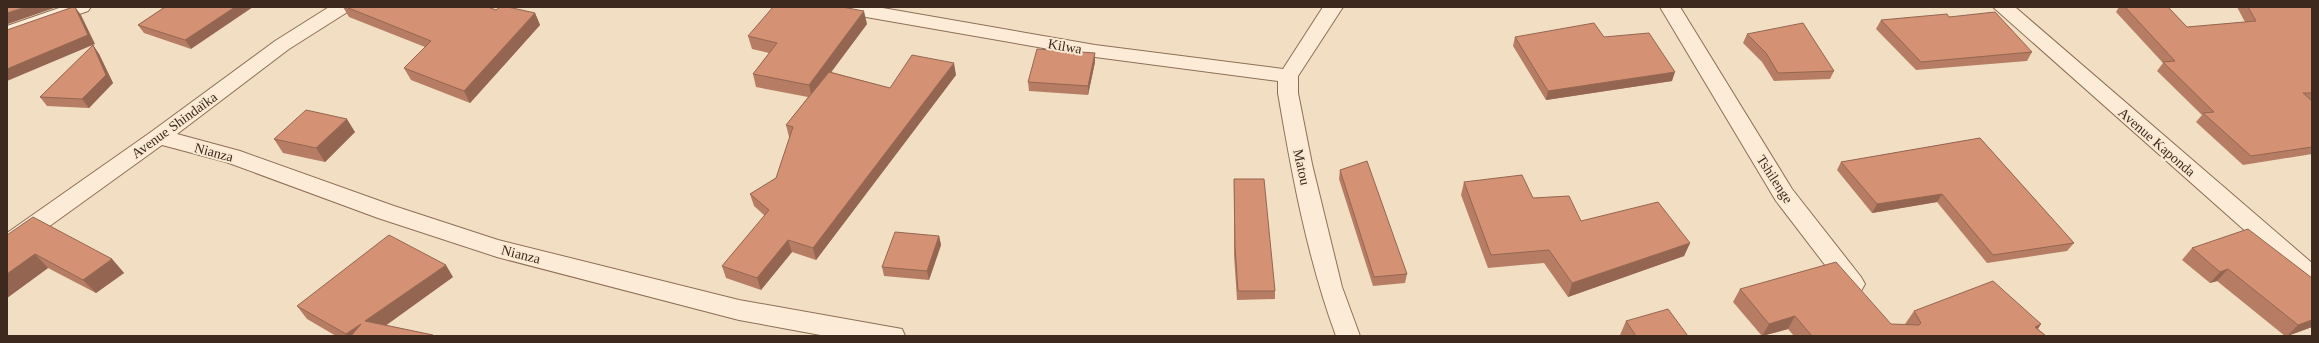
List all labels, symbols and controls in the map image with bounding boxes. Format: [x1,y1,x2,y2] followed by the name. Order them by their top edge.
[1047,36,1084,57] street label: Kilwa
[129,89,221,161] street label: Avenue Shindaïka
[2115,105,2199,180] street label: Avenue Kaponda
[193,140,236,165] street label: Nianza
[1290,148,1313,187] street label: Matou
[1754,152,1796,206] street label: Tshilenge
[500,242,543,267] street label: Nianza

